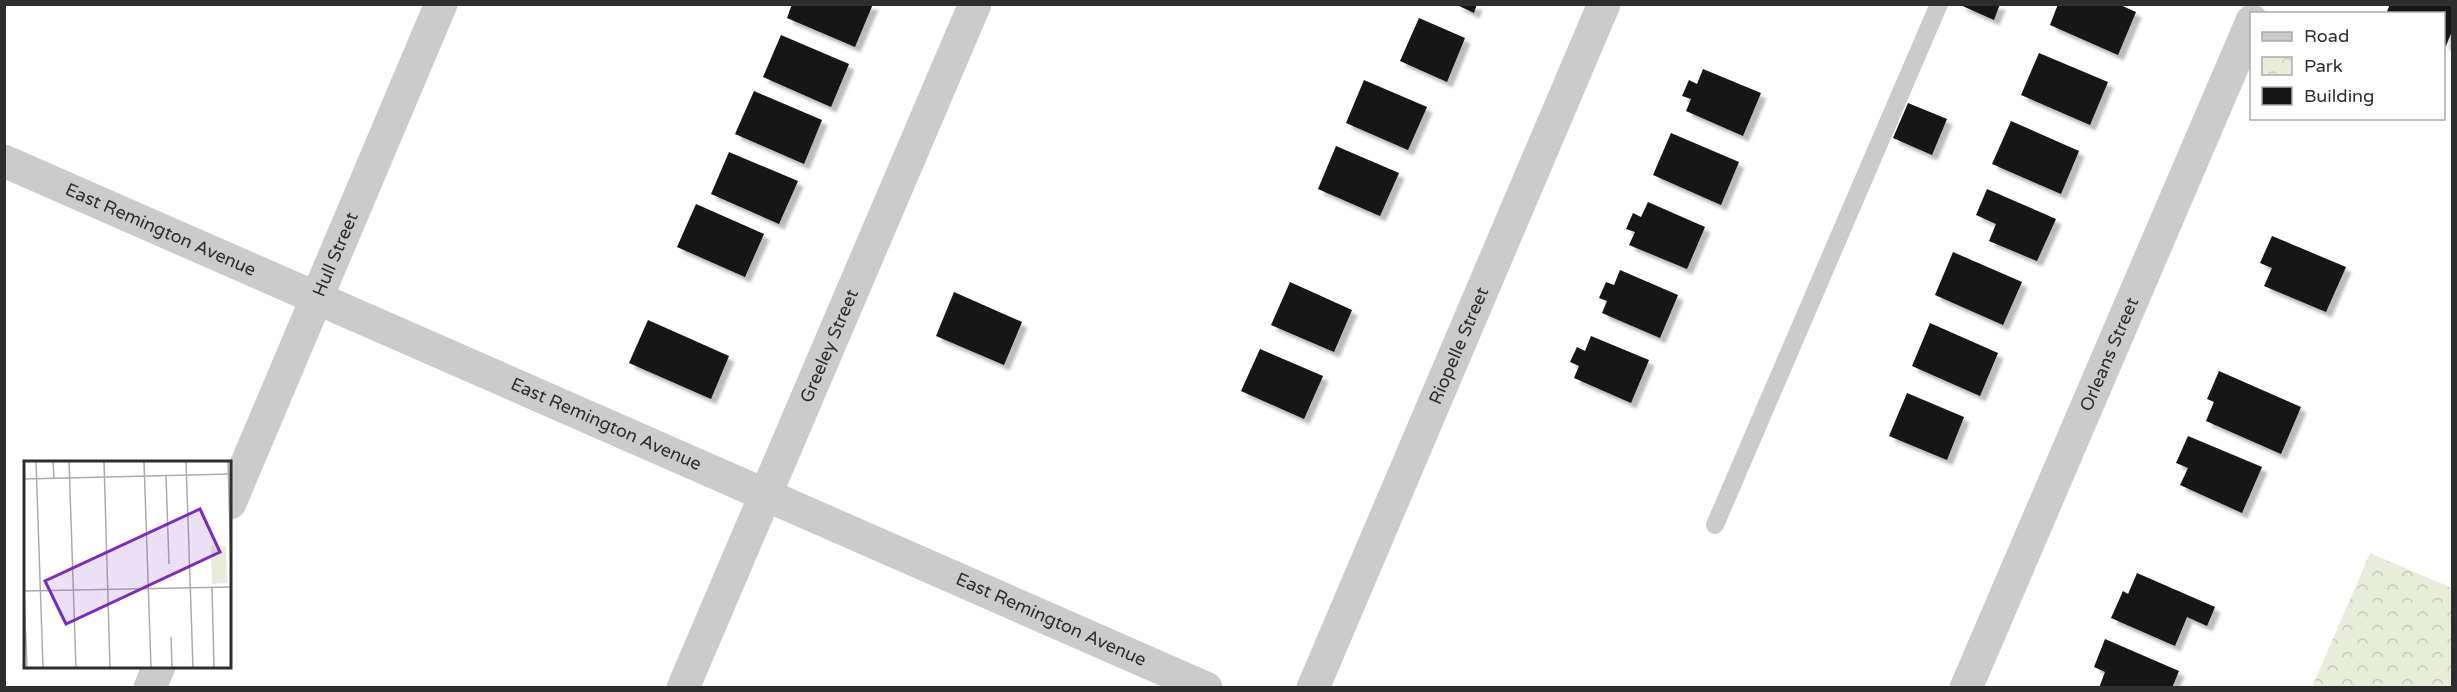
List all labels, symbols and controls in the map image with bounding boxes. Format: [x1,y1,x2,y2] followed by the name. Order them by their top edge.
[2250,12,2445,120] legend
[2304,25,2349,47] text: Road
[2304,55,2343,77] text: Park
[2304,85,2374,107] text: Building
[62,178,259,281] street label: East Remington Avenue
[308,209,363,300] street label: Hull Street
[1424,284,1493,408] street label: Riopelle Street
[795,286,863,406] street label: Greeley Street
[2075,294,2143,415] street label: Orleans Street
[507,373,705,475] street label: East Remington Avenue
[24,461,231,668] inset map
[953,568,1150,671] street label: East Remington Avenue

